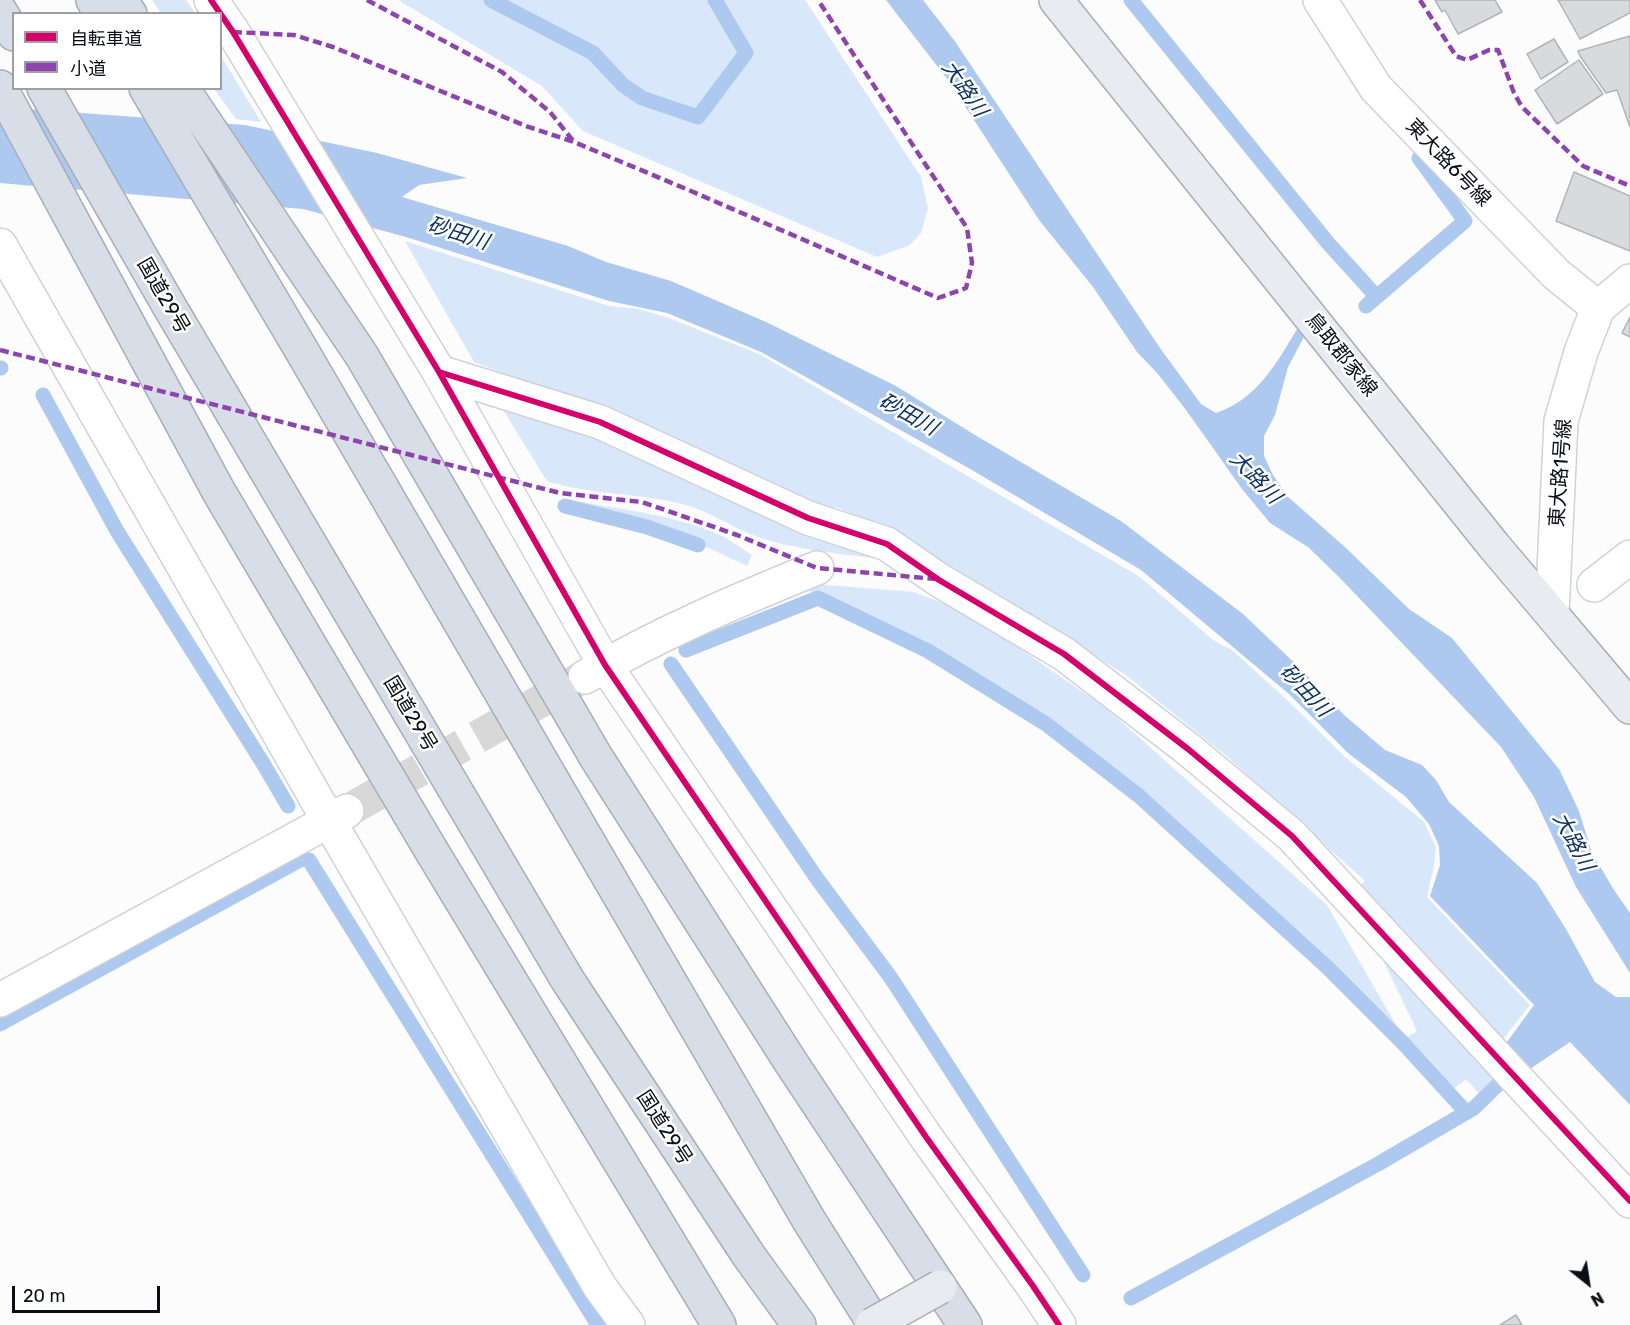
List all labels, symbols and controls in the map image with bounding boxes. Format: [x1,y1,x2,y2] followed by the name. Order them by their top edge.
[12,12,222,90] legend
[70,28,142,50] text: 自転車道
[936,56,992,122] water label: 大路川
[70,58,106,80] text: 小道
[1400,114,1496,212] street label: 東大路6号線
[424,212,492,256] water label: 砂田川
[132,254,194,338] street label: 国道29号
[1300,309,1382,401] street label: 鳥取郡家線
[874,389,942,441] water label: 砂田川
[1545,418,1577,528] street label: 東大路1号線
[1224,447,1286,509] water label: 大路川
[1274,659,1336,723] water label: 砂田川
[378,672,442,756] street label: 国道29号
[1547,808,1599,876] water label: 大路川
[631,1086,697,1170] street label: 国道29号
[1558,1253,1618,1313] north arrow
[15,1274,164,1312] scale bar
[23,1285,65,1307] text: 20 m
[1588,1288,1607,1310] text: N

